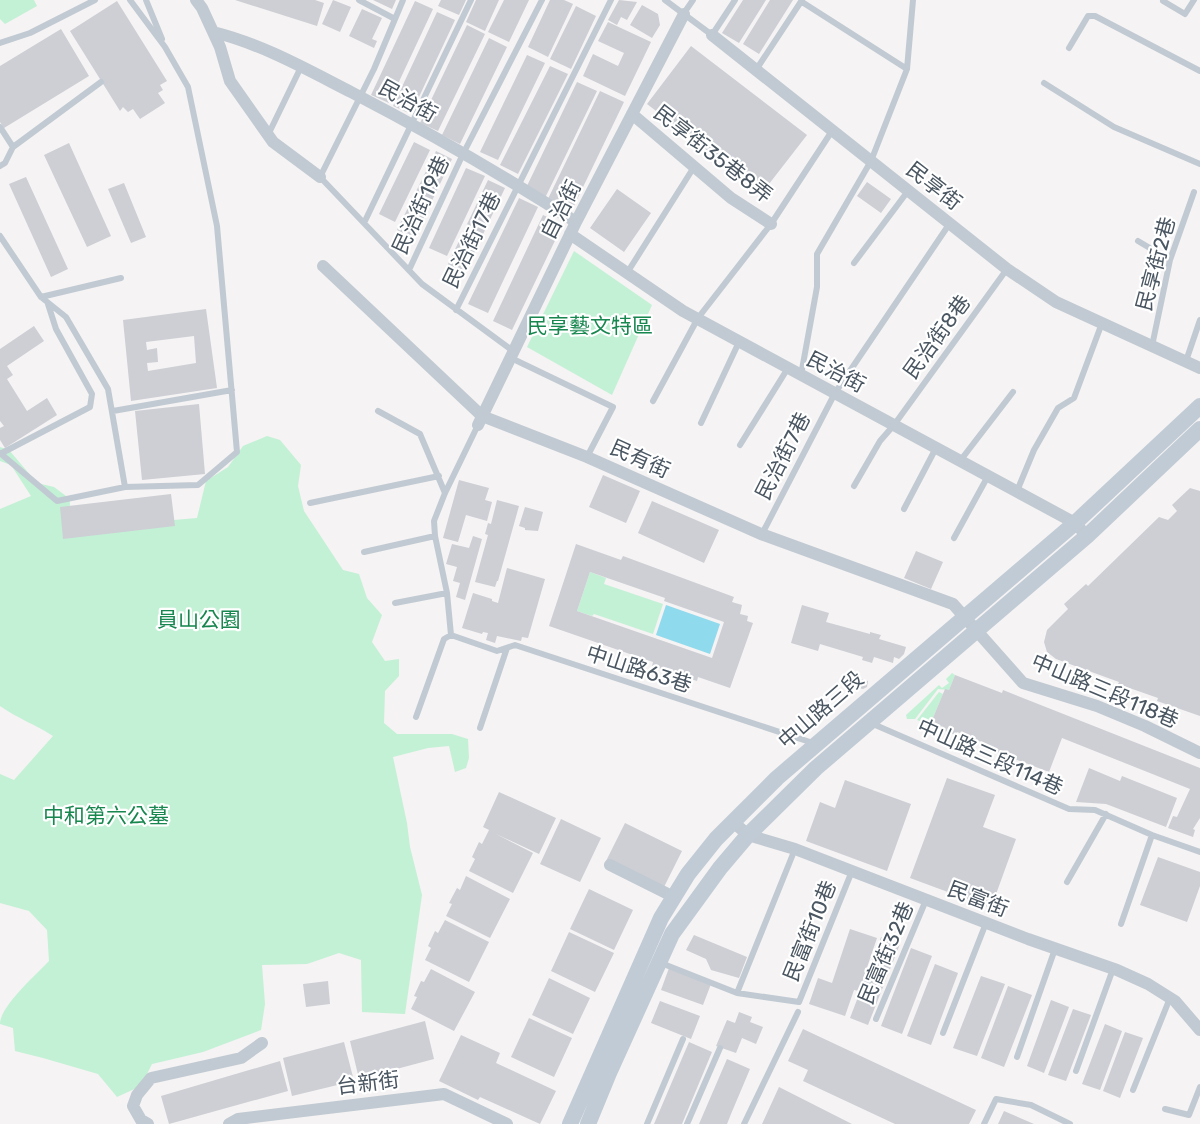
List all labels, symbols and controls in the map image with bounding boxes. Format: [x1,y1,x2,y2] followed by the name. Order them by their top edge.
[375,74,442,127] street label: 民治街
[649,100,778,208] street label: 民享街35巷8弄
[387,152,454,258] street label: 民治街19巷
[902,156,967,215] street label: 民享街
[535,176,586,244] street label: 自治街
[438,188,506,292] street label: 民治街17巷
[1131,214,1180,314] street label: 民享街2巷
[898,290,975,383] street label: 民治街8巷
[527,313,653,338] park label: 民享藝文特區
[803,346,870,397] street label: 民治街
[750,408,815,504] street label: 民治街7巷
[606,434,674,483] street label: 民有街
[157,607,241,632] park label: 員山公園
[583,640,695,697] street label: 中山路63巷
[1028,648,1182,733] street label: 中山路三段118巷
[773,666,868,753] street label: 中山路三段
[913,713,1067,800] street label: 中山路三段114巷
[43,803,169,828] park label: 中和第六公墓
[944,876,1012,921] street label: 民富街
[778,877,841,985] street label: 民富街10巷
[853,898,918,1008] street label: 民富街32巷
[335,1066,401,1099] street label: 台新街

